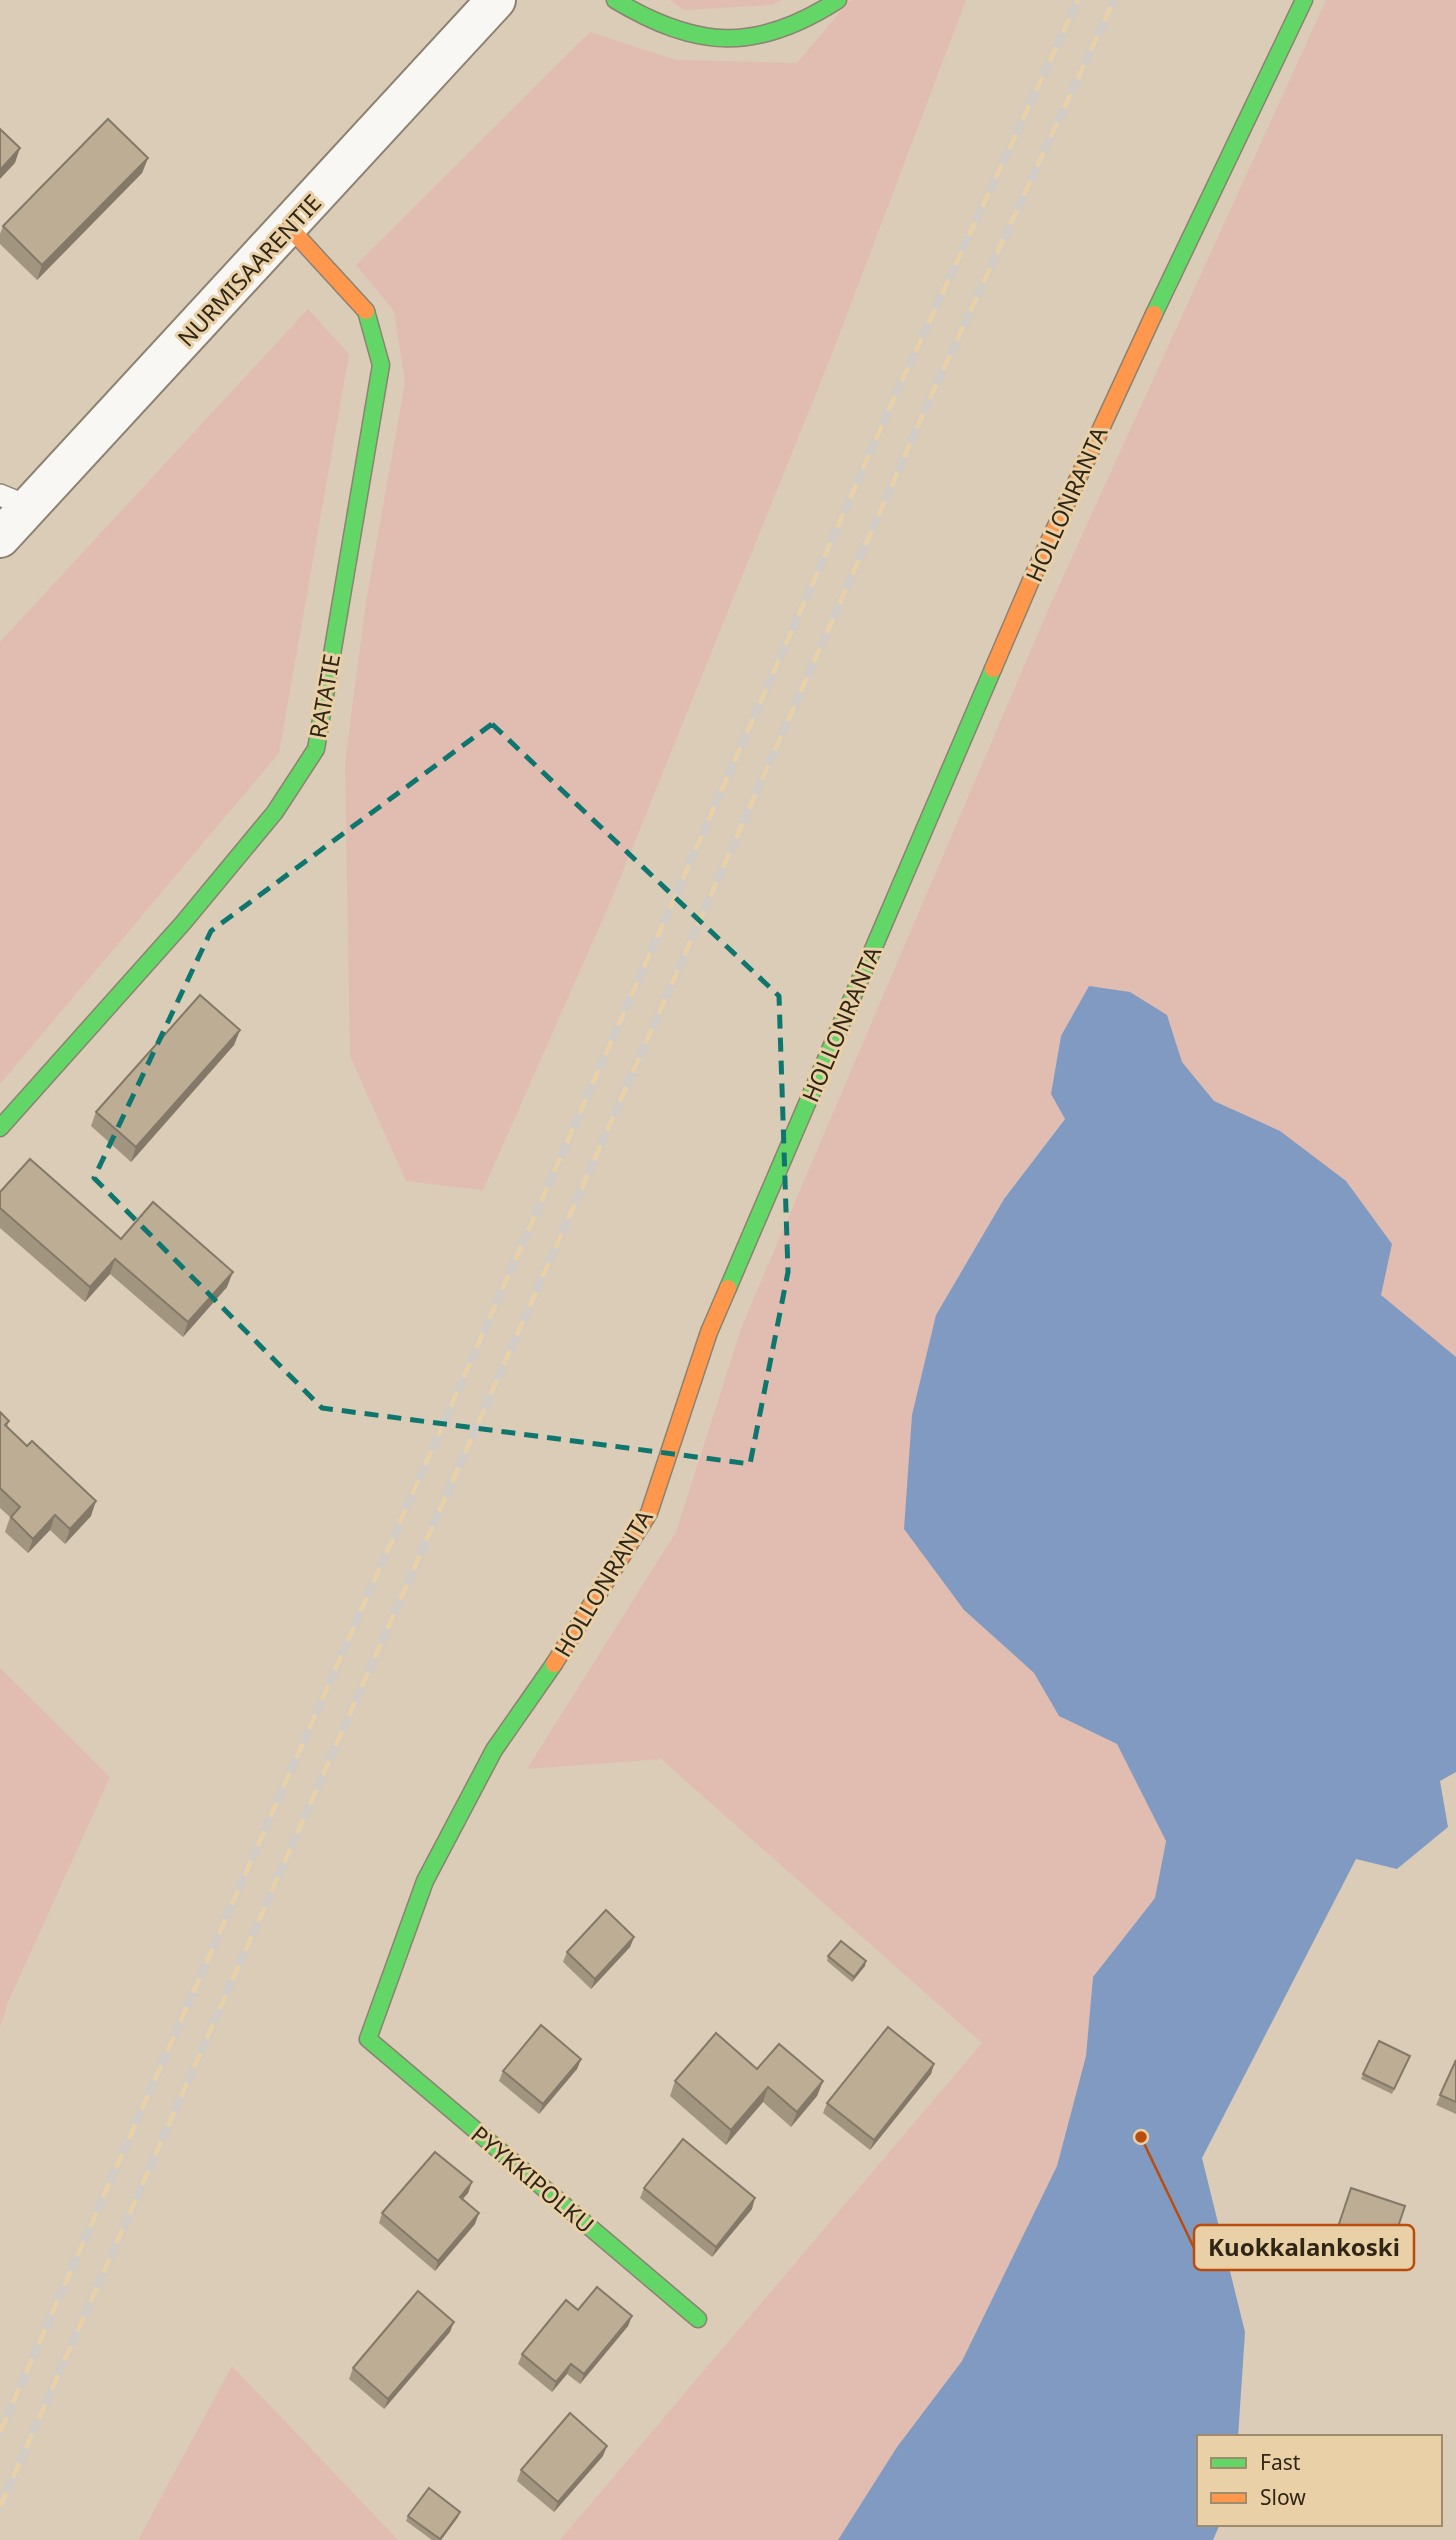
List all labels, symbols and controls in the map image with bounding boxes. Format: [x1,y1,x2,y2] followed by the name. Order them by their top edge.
[170,187,328,353] street label: NURMISAARENTIE
[1018,421,1115,587] street label: HOLLONRANTA
[301,651,347,741] street label: RATATIE
[794,941,888,1107] street label: HOLLONRANTA
[546,1503,660,1663] street label: HOLLONRANTA
[465,2118,601,2240] street label: PYYKKIPOLKU
[1194,2225,1414,2270] callout: Kuokkalankoski
[1208,2230,1400,2263] text: Kuokkalankoski
[1197,2435,1442,2526] legend
[1260,2448,1301,2476] text: Fast
[1260,2483,1306,2511] text: Slow

